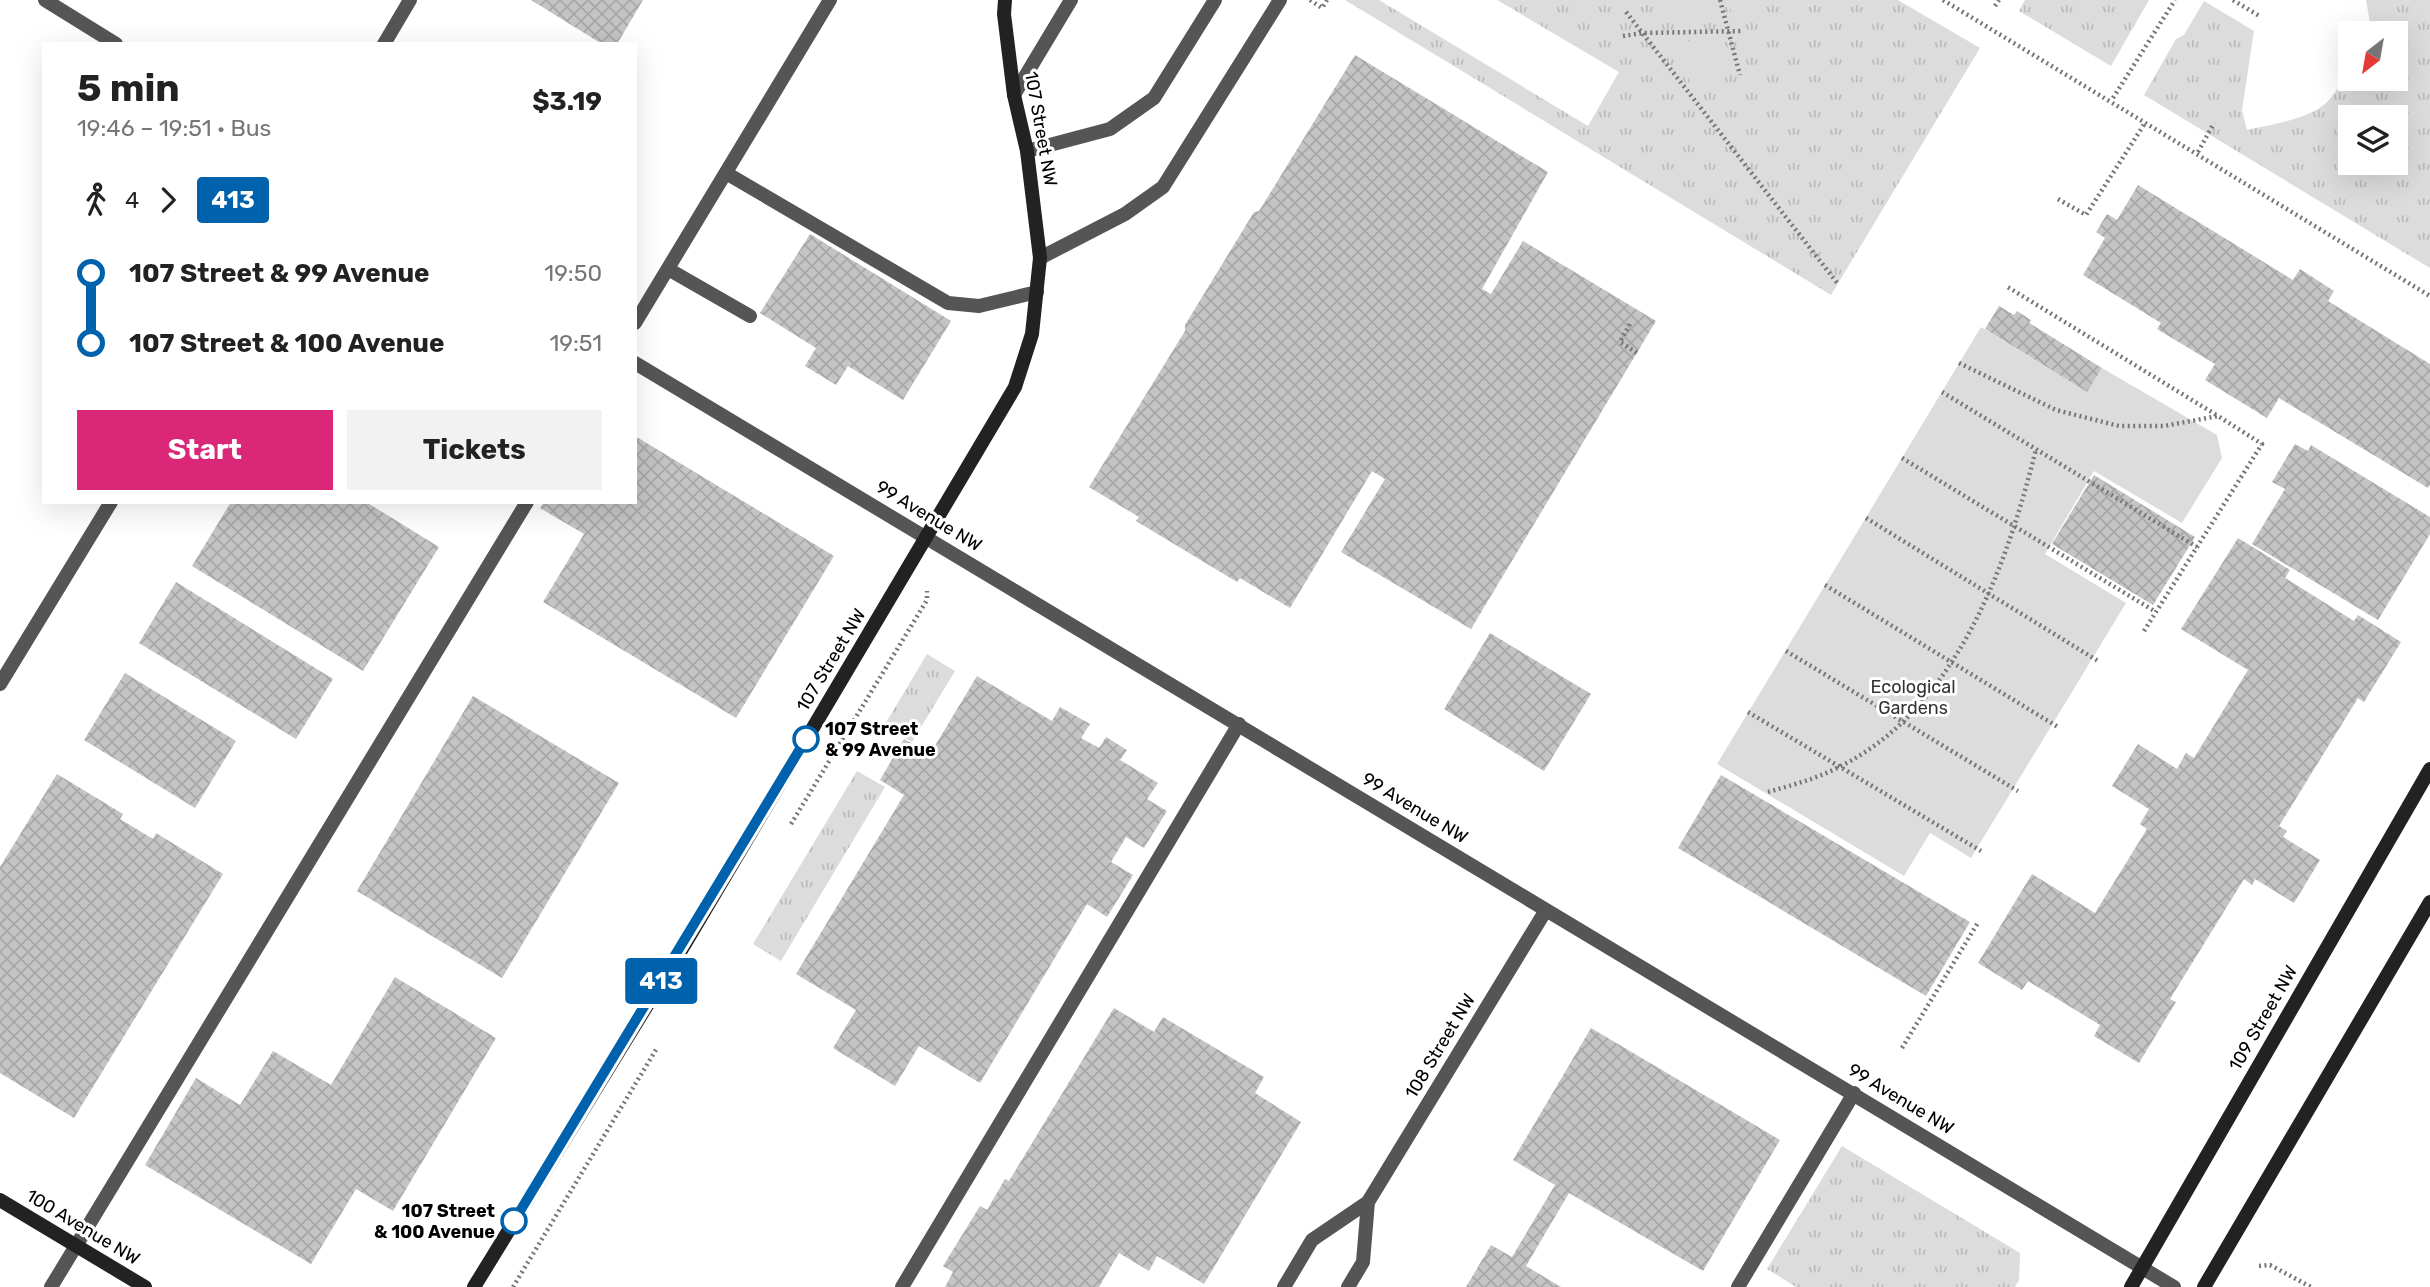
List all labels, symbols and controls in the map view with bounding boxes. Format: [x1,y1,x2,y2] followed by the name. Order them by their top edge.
[2338,21,2408,91] north arrow
[2338,21,2408,175] map controls
[77,65,180,111] text: 5 min
[1020,70,1062,188] street label: 107 Street NW
[532,86,602,117] text: $3.19
[2338,105,2408,175] button: layers
[77,114,271,142] text: 19:46 – 19:51 · Bus
[77,181,115,219] icon: walk
[149,181,187,219] icon: forward
[125,186,139,214] text: 4
[211,186,255,214] text: 413
[129,258,430,289] text: 107 Street & 99 Avenue
[544,259,602,287] text: 19:50
[129,328,444,359] text: 107 Street & 100 Avenue
[549,329,602,357] text: 19:51
[77,410,333,490] button: Start
[347,410,602,490] button: Tickets
[872,476,986,556] street label: 99 Avenue NW
[792,605,870,715] street label: 107 Street NW
[1870,676,1956,719] park label: Ecological Gardens
[825,718,936,761] place label: 107 Street & 99 Avenue
[793,726,819,752] marker: 107 Street & 99 Avenue
[1358,768,1472,848] street label: 99 Avenue NW
[621,958,701,1004] line badge: 413
[2224,962,2302,1074] street label: 109 Street NW
[639,967,683,995] text: 413
[1400,990,1480,1102] street label: 108 Street NW
[1844,1059,1958,1139] street label: 99 Avenue NW
[22,1184,144,1270] street label: 100 Avenue NW
[374,1200,495,1243] place label: 107 Street & 100 Avenue
[501,1208,527,1234] marker: 107 Street & 100 Avenue

